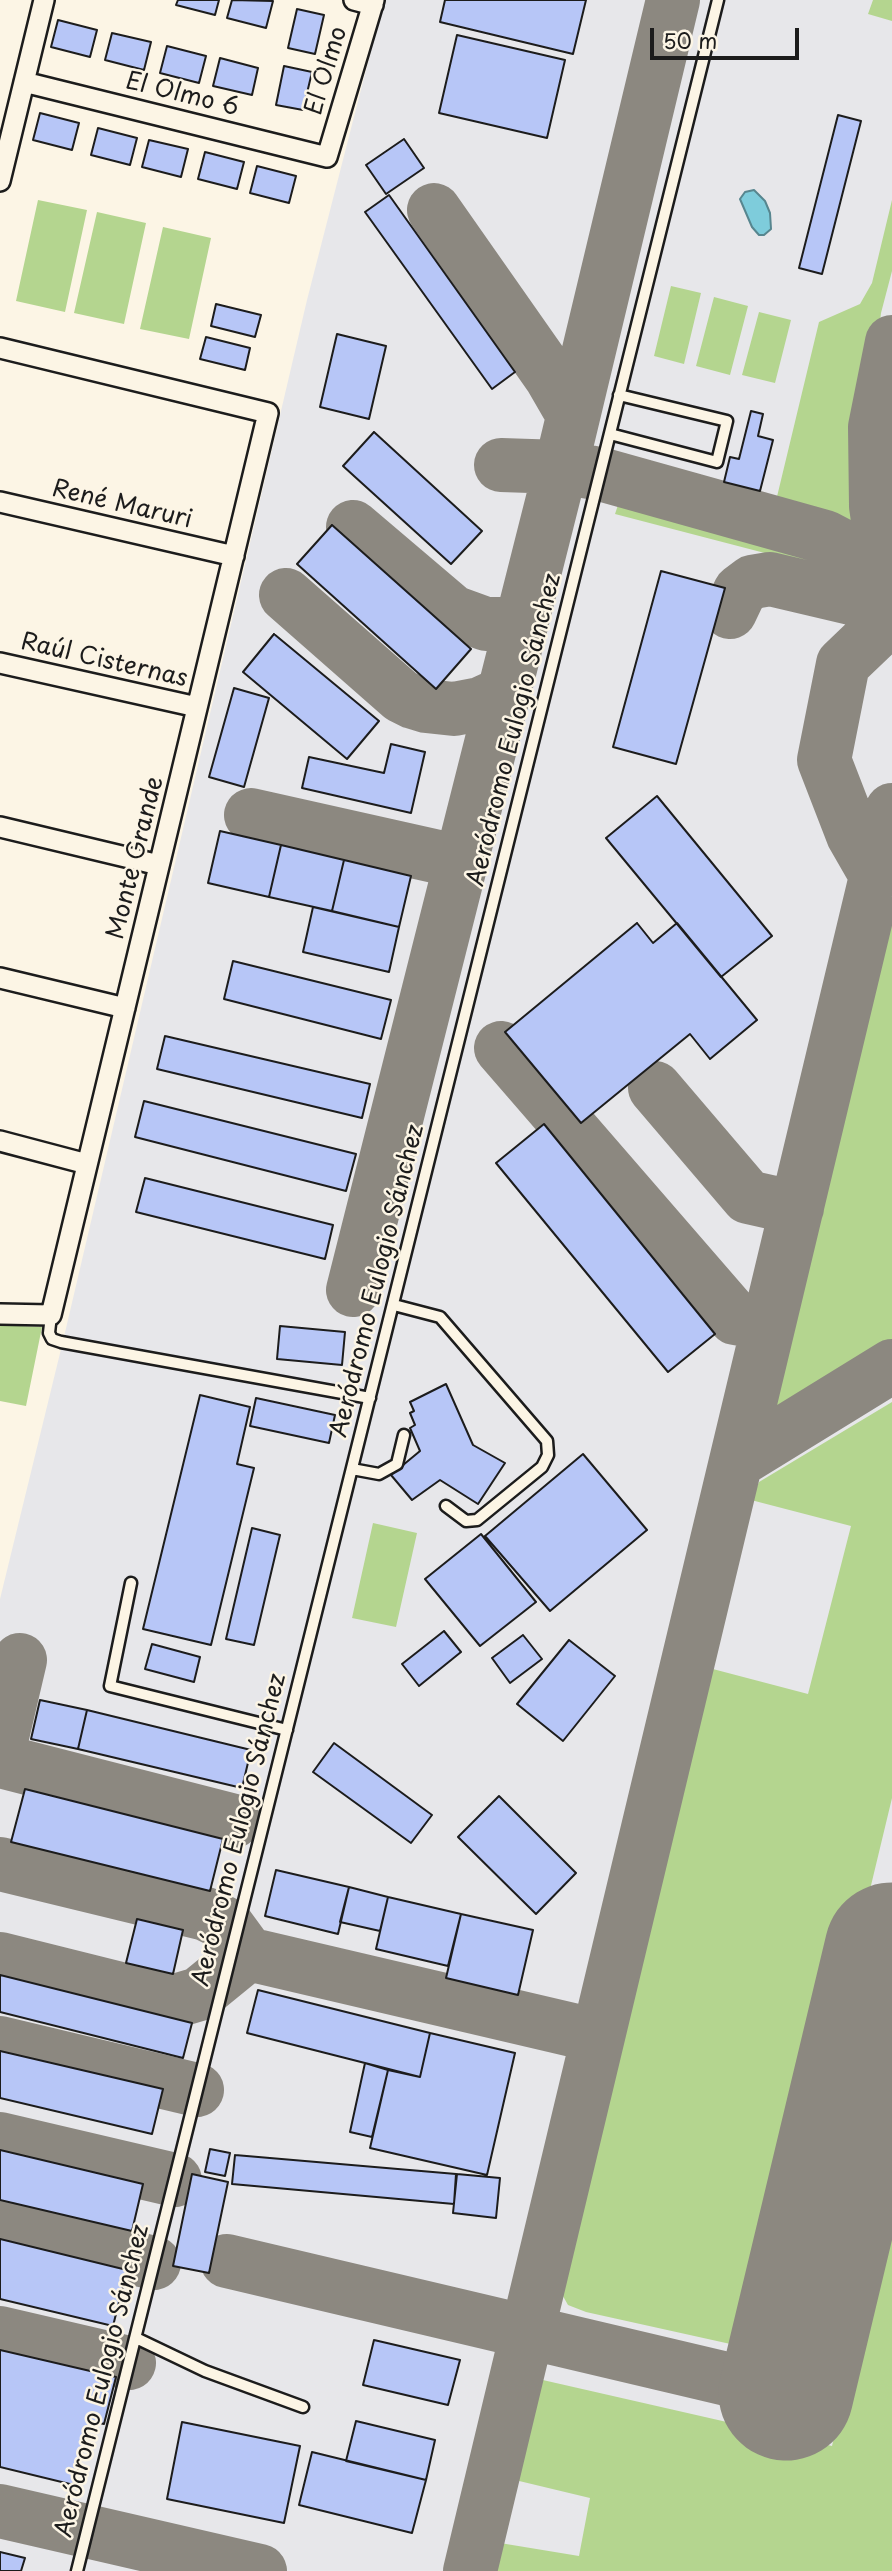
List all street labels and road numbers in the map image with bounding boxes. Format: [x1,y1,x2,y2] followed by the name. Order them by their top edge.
[300,23,354,119] street label: El Olmo
[122,67,242,123] street label: El Olmo 6
[49,475,195,535] street label: René Maruri
[462,570,568,890] street label: Aeródromo Eulogio Sánchez
[18,628,190,694] street label: Raúl Cisternas
[102,774,170,942] street label: Monte Grande
[325,1121,431,1441] street label: Aeródromo Eulogio Sánchez
[187,1670,293,1990] street label: Aeródromo Eulogio Sánchez
[50,2221,156,2541] street label: Aeródromo Eulogio Sánchez

